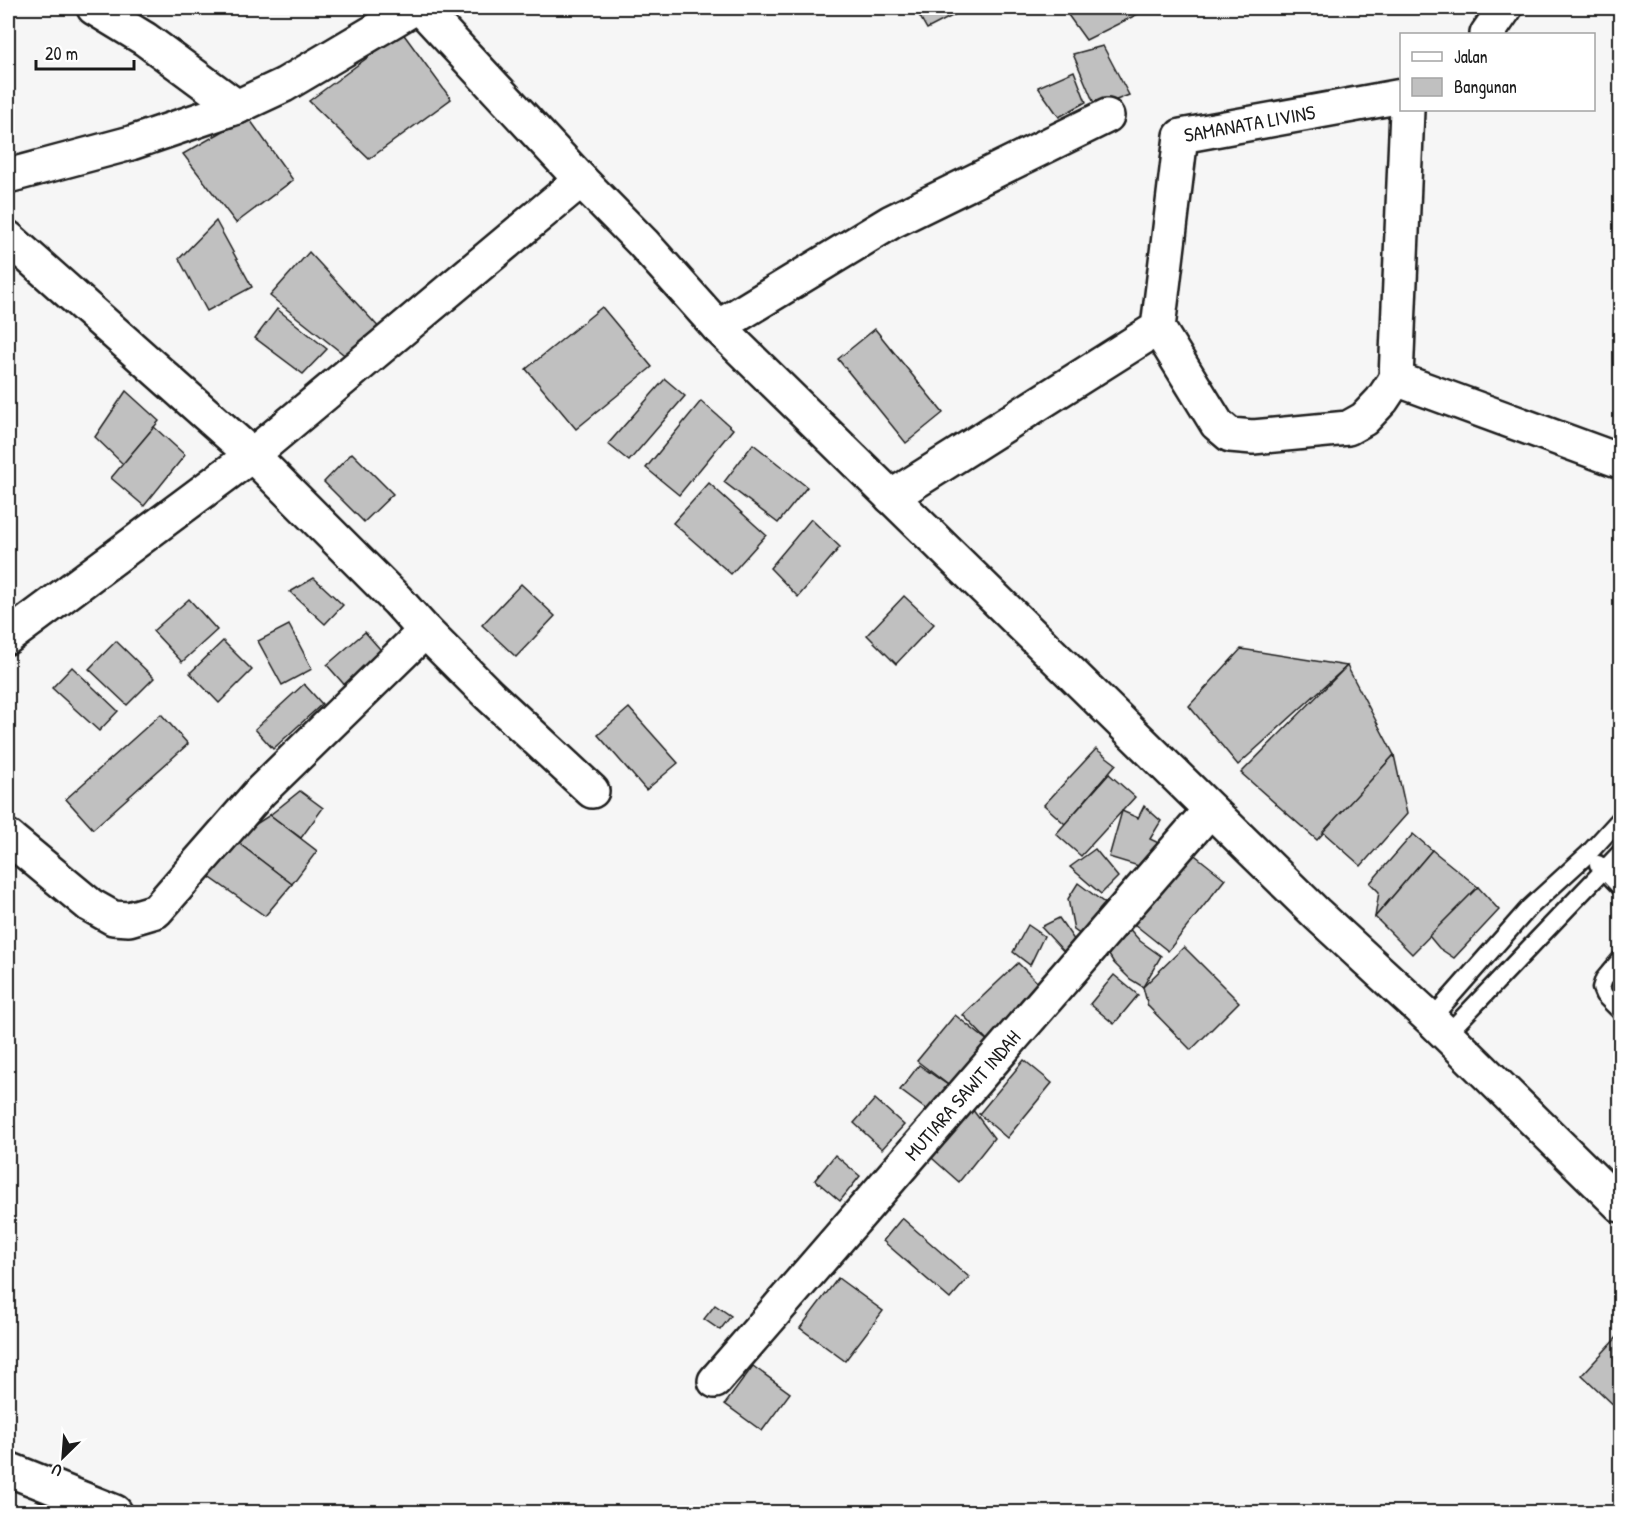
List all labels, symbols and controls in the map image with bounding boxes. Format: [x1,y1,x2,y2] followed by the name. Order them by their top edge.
[36,33,134,71] scale bar
[1400,33,1595,111] legend
[45,41,78,66] text: 20 m
[1454,44,1488,69] text: Jalan
[1454,74,1517,99] text: Bangunan
[1182,98,1317,148] street label: SAMANATA LIVINS
[898,1024,1026,1166] street label: MUTIARA SAWIT INDAH
[33,1427,93,1487] north arrow
[48,1459,65,1482] text: U

